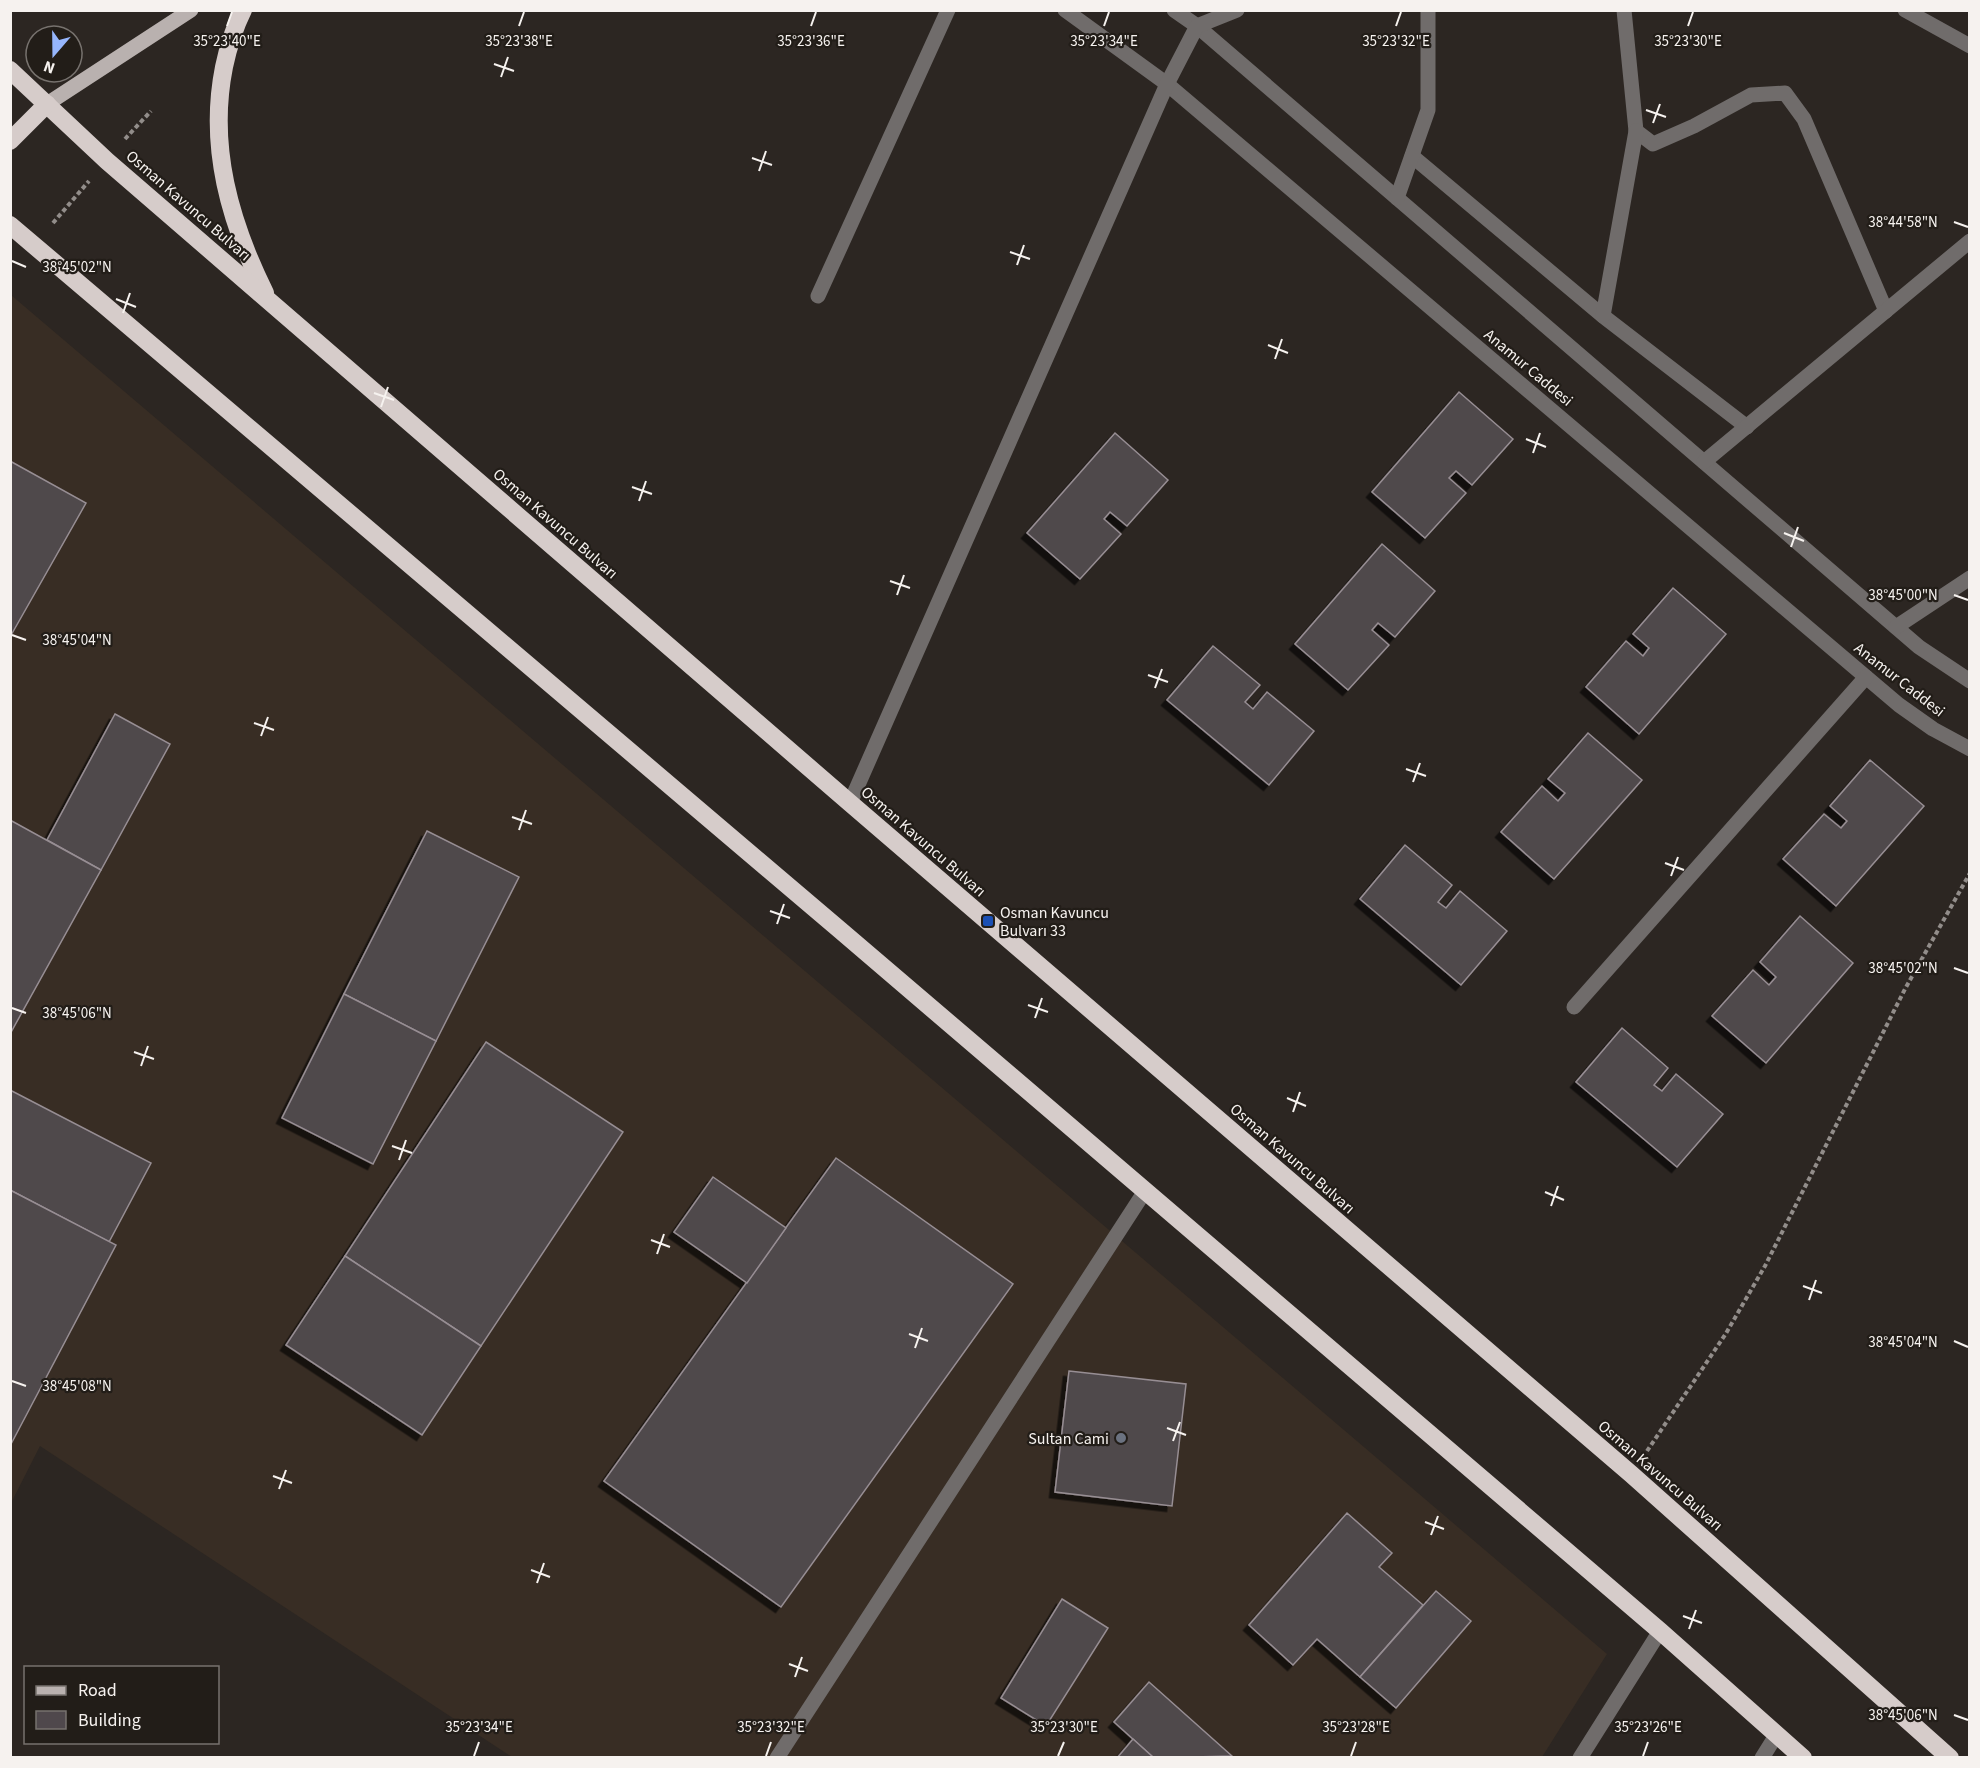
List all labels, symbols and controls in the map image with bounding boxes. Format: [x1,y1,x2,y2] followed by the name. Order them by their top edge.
[24,24,84,84] north arrow
[193,31,261,52] text: 35°23'40"E
[485,31,553,52] text: 35°23'38"E
[777,31,845,52] text: 35°23'36"E
[1070,31,1138,52] text: 35°23'34"E
[1362,31,1430,52] text: 35°23'32"E
[1654,31,1722,52] text: 35°23'30"E
[40,55,58,79] text: N
[121,145,256,266] street label: Osman Kavuncu Bulvarı
[1868,212,1938,233] text: 38°44'58"N
[42,257,112,278] text: 38°45'02"N
[1479,324,1577,411] street label: Anamur Caddesi
[488,463,623,584] street label: Osman Kavuncu Bulvarı
[1868,585,1938,606] text: 38°45'00"N
[42,630,112,651] text: 38°45'04"N
[1849,637,1949,722] street label: Anamur Caddesi
[856,781,991,902] street label: Osman Kavuncu Bulvarı
[1000,902,1109,942] place label: Osman Kavuncu Bulvarı 33
[981,914,995,928] marker: Osman Kavuncu Bulvarı 33
[1868,958,1938,979] text: 38°45'02"N
[42,1003,112,1024] text: 38°45'06"N
[1225,1098,1360,1219] street label: Osman Kavuncu Bulvarı
[1868,1332,1938,1353] text: 38°45'04"N
[42,1376,112,1397] text: 38°45'08"N
[1593,1415,1728,1536] street label: Osman Kavuncu Bulvarı
[1028,1428,1109,1450] place label: Sultan Cami
[1114,1431,1128,1445] marker: Sultan Cami
[24,1666,219,1744] legend
[78,1678,117,1703] text: Road
[1868,1705,1938,1726] text: 38°45'06"N
[78,1708,141,1733] text: Building
[445,1717,513,1738] text: 35°23'34"E
[737,1717,805,1738] text: 35°23'32"E
[1030,1717,1098,1738] text: 35°23'30"E
[1322,1717,1390,1738] text: 35°23'28"E
[1614,1717,1682,1738] text: 35°23'26"E

